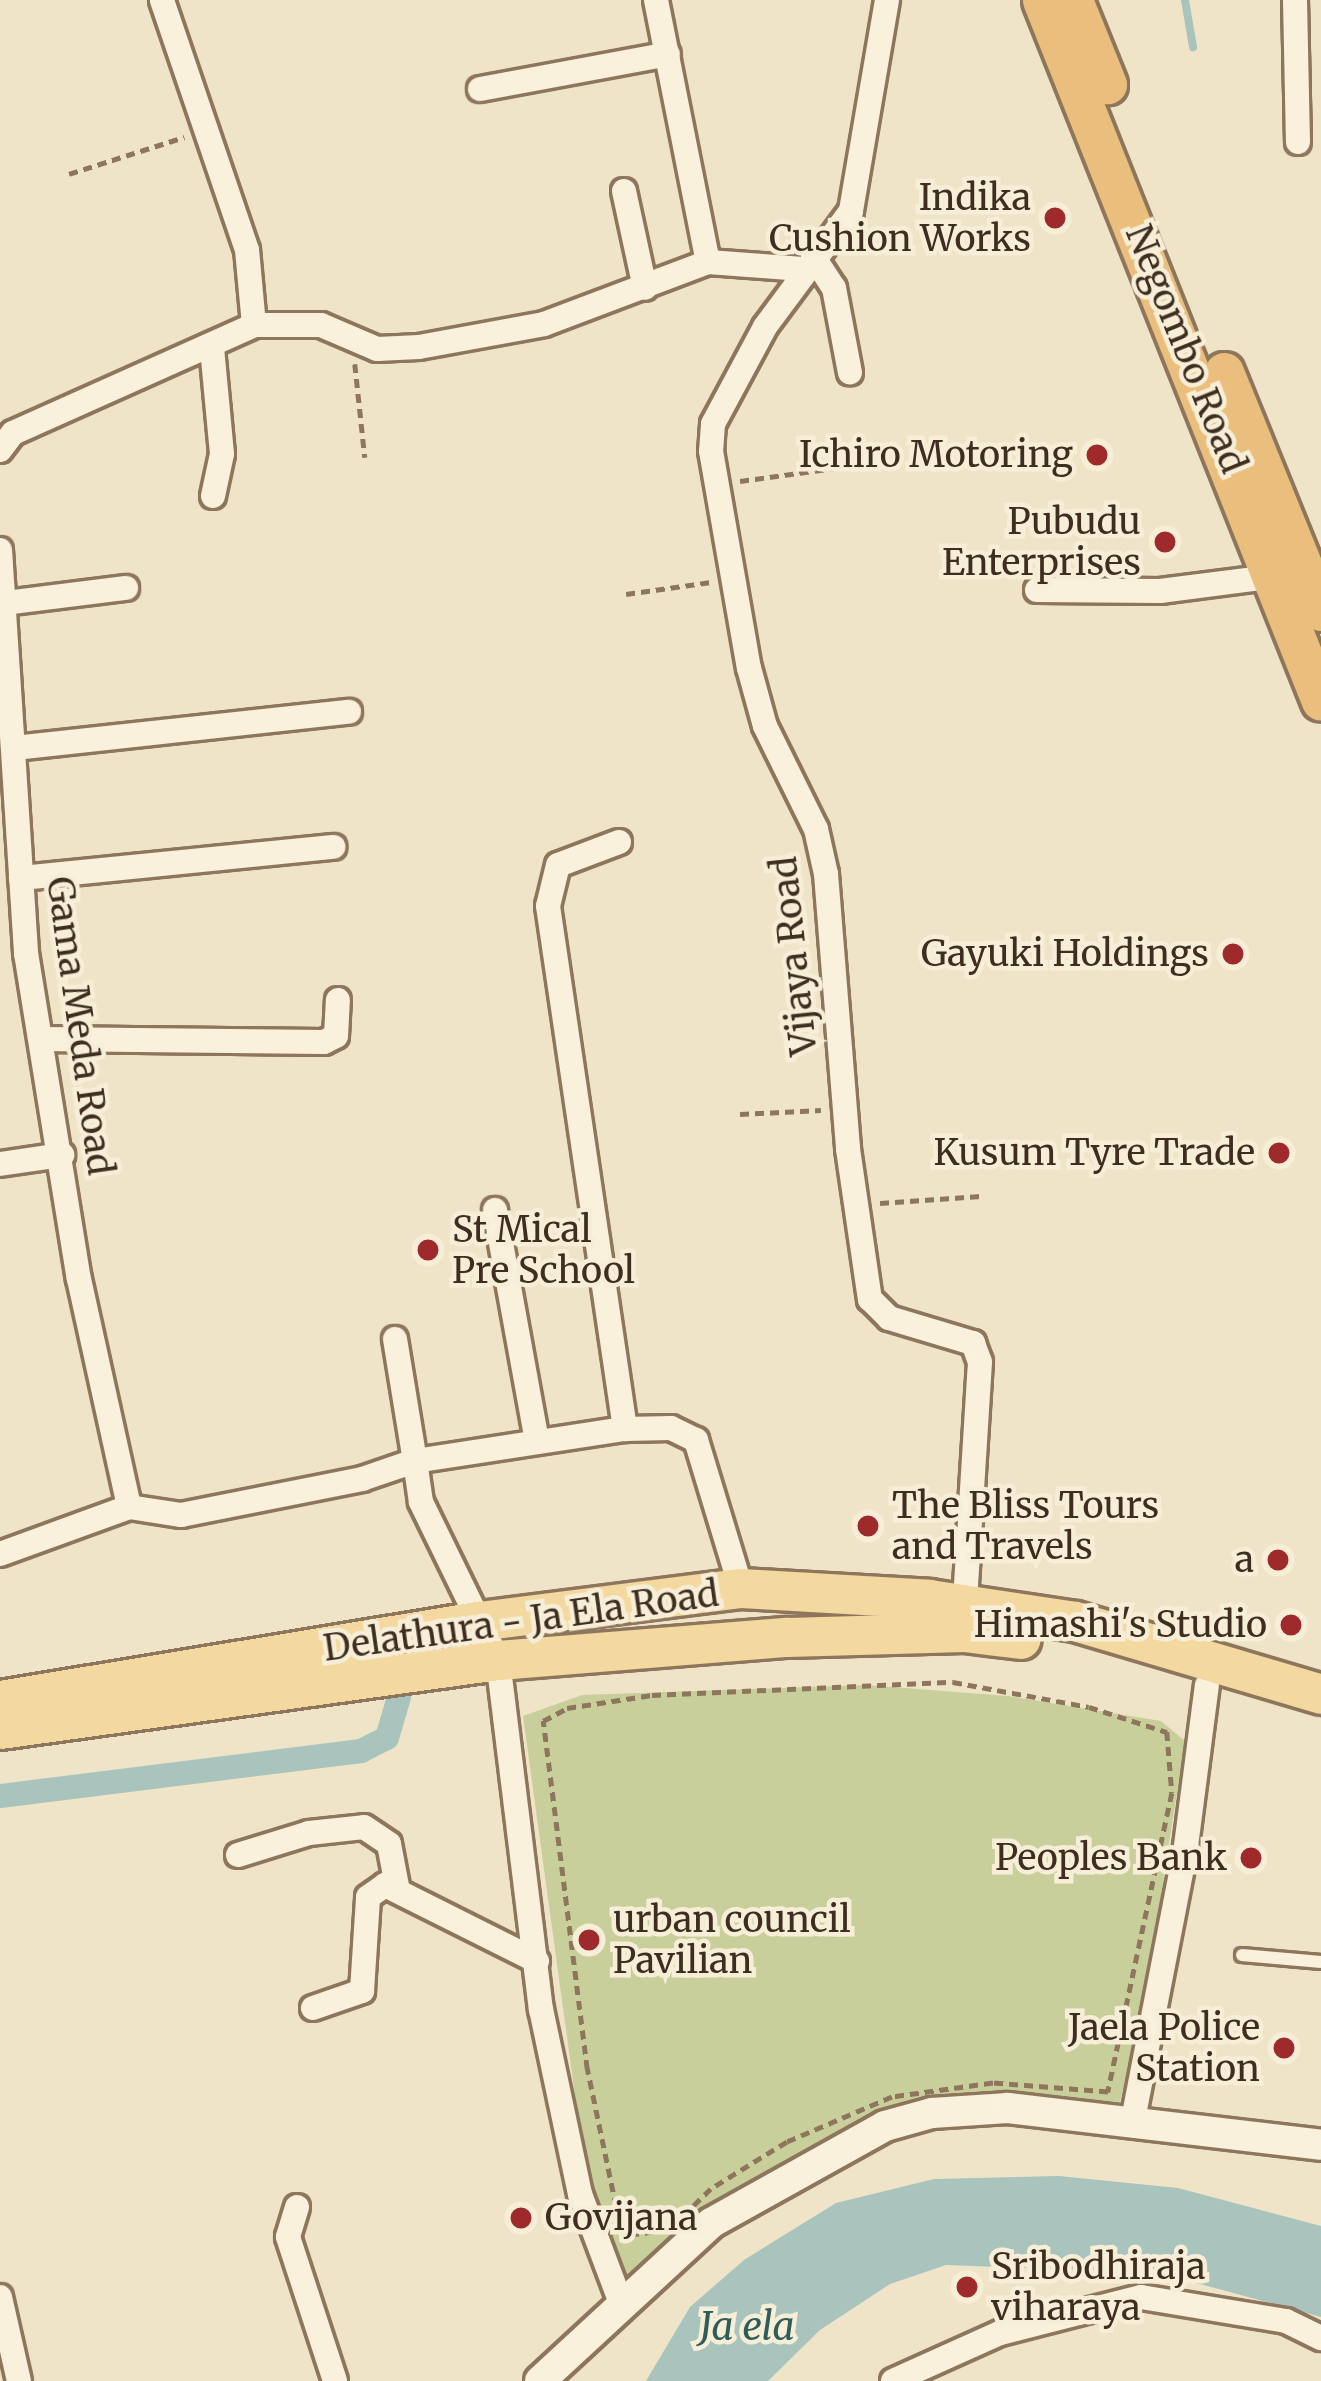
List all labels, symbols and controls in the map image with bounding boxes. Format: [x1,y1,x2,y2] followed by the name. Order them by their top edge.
[769,175,1031,260] place label: Indika Cushion Works
[1042,205,1068,231] marker: Indika Cushion Works
[1117,219,1255,479] street label: Negombo Road
[799,433,1073,477] place label: Ichiro Motoring
[1084,442,1110,468] marker: Ichiro Motoring
[942,499,1141,584] place label: Pubudu Enterprises
[1152,529,1178,555] marker: Pubudu Enterprises
[762,854,826,1058] street label: Vijaya Road
[38,874,122,1178] street label: Gama Meda Road
[921,932,1209,976] place label: Gayuki Holdings
[1220,941,1246,967] marker: Gayuki Holdings
[934,1131,1255,1175] place label: Kusum Tyre Trade
[1266,1140,1292,1166] marker: Kusum Tyre Trade
[452,1207,635,1292] place label: St Mical Pre School
[415,1237,441,1263] marker: St Mical Pre School
[892,1483,1159,1568] place label: The Bliss Tours and Travels
[855,1513,881,1539] marker: The Bliss Tours and Travels
[1235,1538,1254,1582] place label: a
[1265,1547,1291,1573] marker: a
[321,1572,721,1670] street label: Delathura - Ja Ela Road
[974,1603,1267,1647] place label: Himashi's Studio
[1278,1612,1304,1638] marker: Himashi's Studio
[995,1836,1227,1880] place label: Peoples Bank
[1238,1845,1264,1871] marker: Peoples Bank
[613,1897,851,1982] place label: urban council Pavilian
[576,1927,602,1953] marker: urban council Pavilian
[1068,2005,1260,2090] place label: Jaela Police Station
[1271,2035,1297,2061] marker: Jaela Police Station
[545,2196,698,2240] place label: Govijana
[508,2205,534,2231] marker: Govijana
[991,2244,1205,2329] place label: Sribodhiraja viharaya
[954,2274,980,2300] marker: Sribodhiraja viharaya
[699,2304,795,2350] water label: Ja ela

